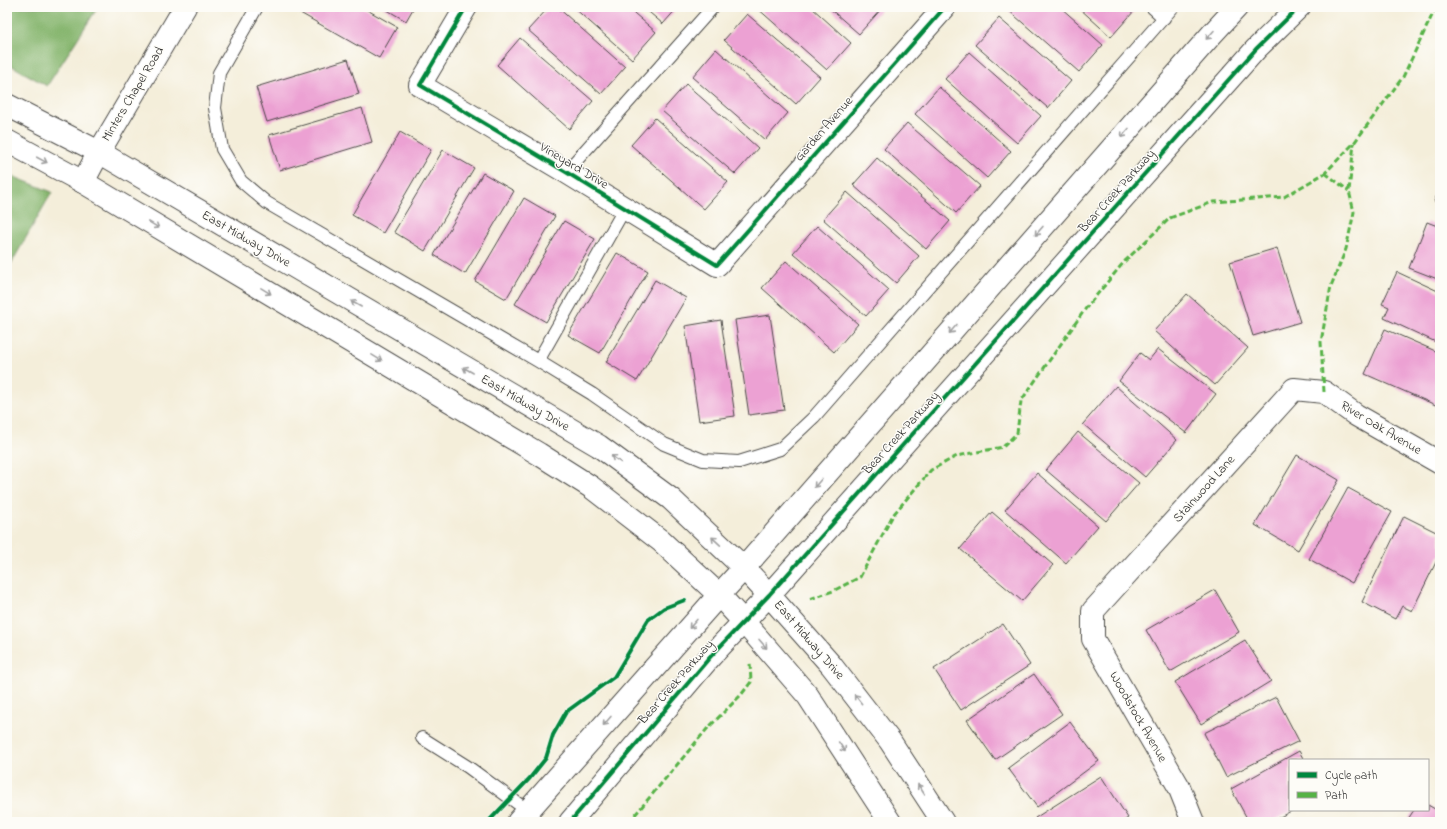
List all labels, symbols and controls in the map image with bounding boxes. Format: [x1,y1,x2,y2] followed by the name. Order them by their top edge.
[1206,30,1215,41] one-way arrow
[97,42,169,145] street label: Minters Chapel Road
[790,92,858,166] street label: Garden Avenue
[1120,128,1129,138] one-way arrow
[535,137,612,195] street label: Vineyard Drive
[1074,145,1161,238] street label: Bear Creek Parkway
[35,156,47,164] one-way arrow
[198,206,294,273] street label: East Midway Drive
[148,221,160,229] one-way arrow
[1034,226,1044,236] one-way arrow
[260,288,272,296] one-way arrow
[350,299,362,307] one-way arrow
[949,324,958,334] one-way arrow
[371,354,383,362] one-way arrow
[463,365,475,373] one-way arrow
[477,370,573,437] street label: East Midway Drive
[858,387,945,480] street label: Bear Creek Parkway
[1337,396,1425,460] street label: River Oak Avenue
[1168,451,1240,527] street label: Stainwood Lane
[610,455,621,463] one-way arrow
[814,478,823,489] one-way arrow
[711,537,721,546] one-way arrow
[768,596,849,685] street label: East Midway Drive
[688,619,697,629] one-way arrow
[633,635,719,730] street label: Bear Creek Parkway
[759,639,768,650] one-way arrow
[1104,668,1172,766] street label: Woodstock Avenue
[853,693,862,704] one-way arrow
[602,716,611,727] one-way arrow
[838,742,846,753] one-way arrow
[1289,759,1429,811] legend
[1325,767,1377,786] text: Cycle path
[917,783,925,795] one-way arrow
[1325,787,1348,805] text: Path

